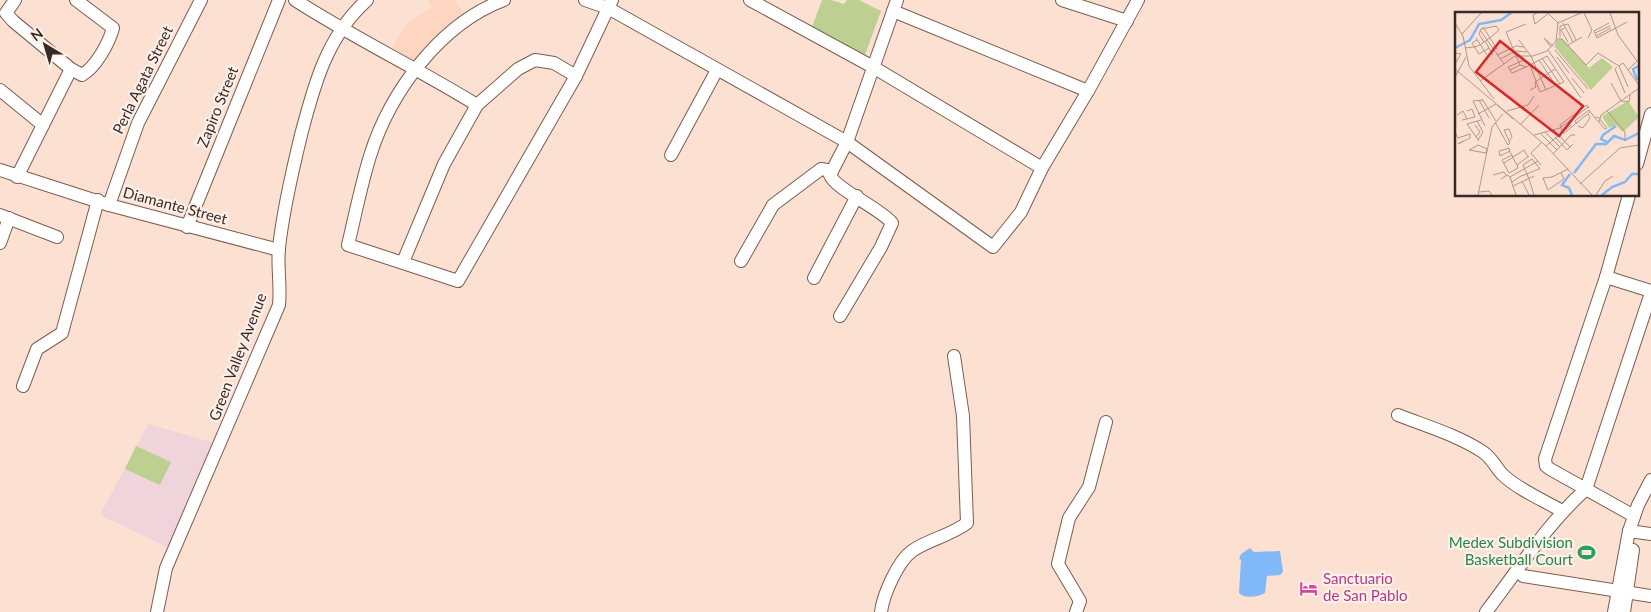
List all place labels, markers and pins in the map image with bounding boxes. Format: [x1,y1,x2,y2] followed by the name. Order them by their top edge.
[1449,533,1574,568] place label: Medex Subdivision Basketball Court
[1577,542,1597,562] sports icon: Medex Subdivision Basketball Court
[1323,569,1408,604] place label: Sanctuario de San Pablo
[1299,578,1319,598] hotel icon: Sanctuario de San Pablo

